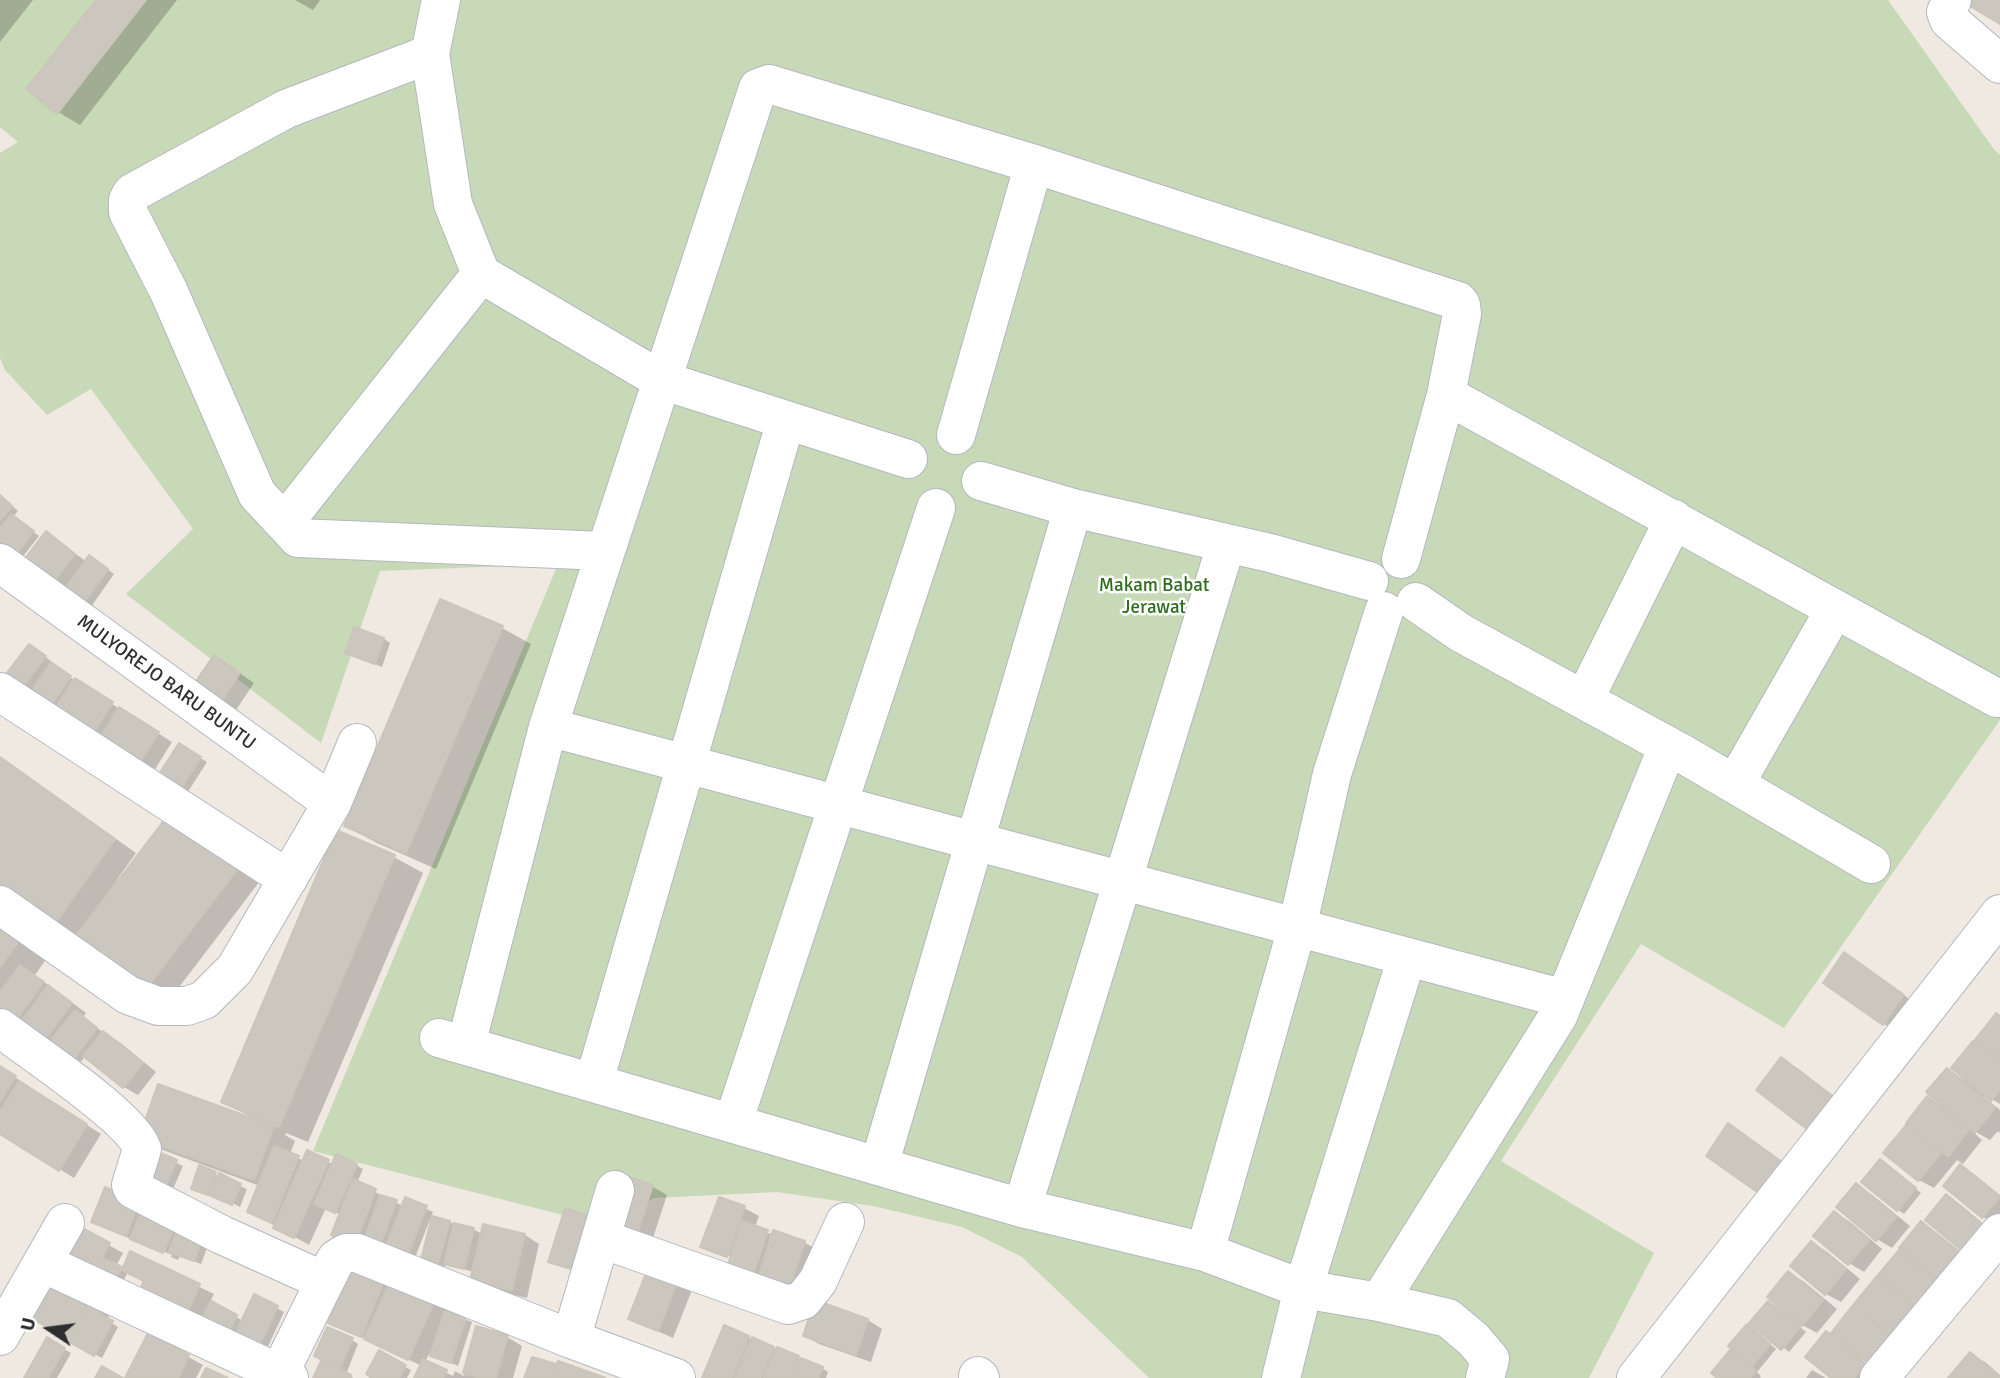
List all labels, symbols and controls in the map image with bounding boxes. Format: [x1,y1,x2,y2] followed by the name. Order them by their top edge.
[1099,575,1209,619] park label: Makam Babat Jerawat
[72,611,260,755] street label: MULYOREJO BARU BUNTU
[14,1294,84,1364] north arrow
[15,1315,42,1333] text: U

